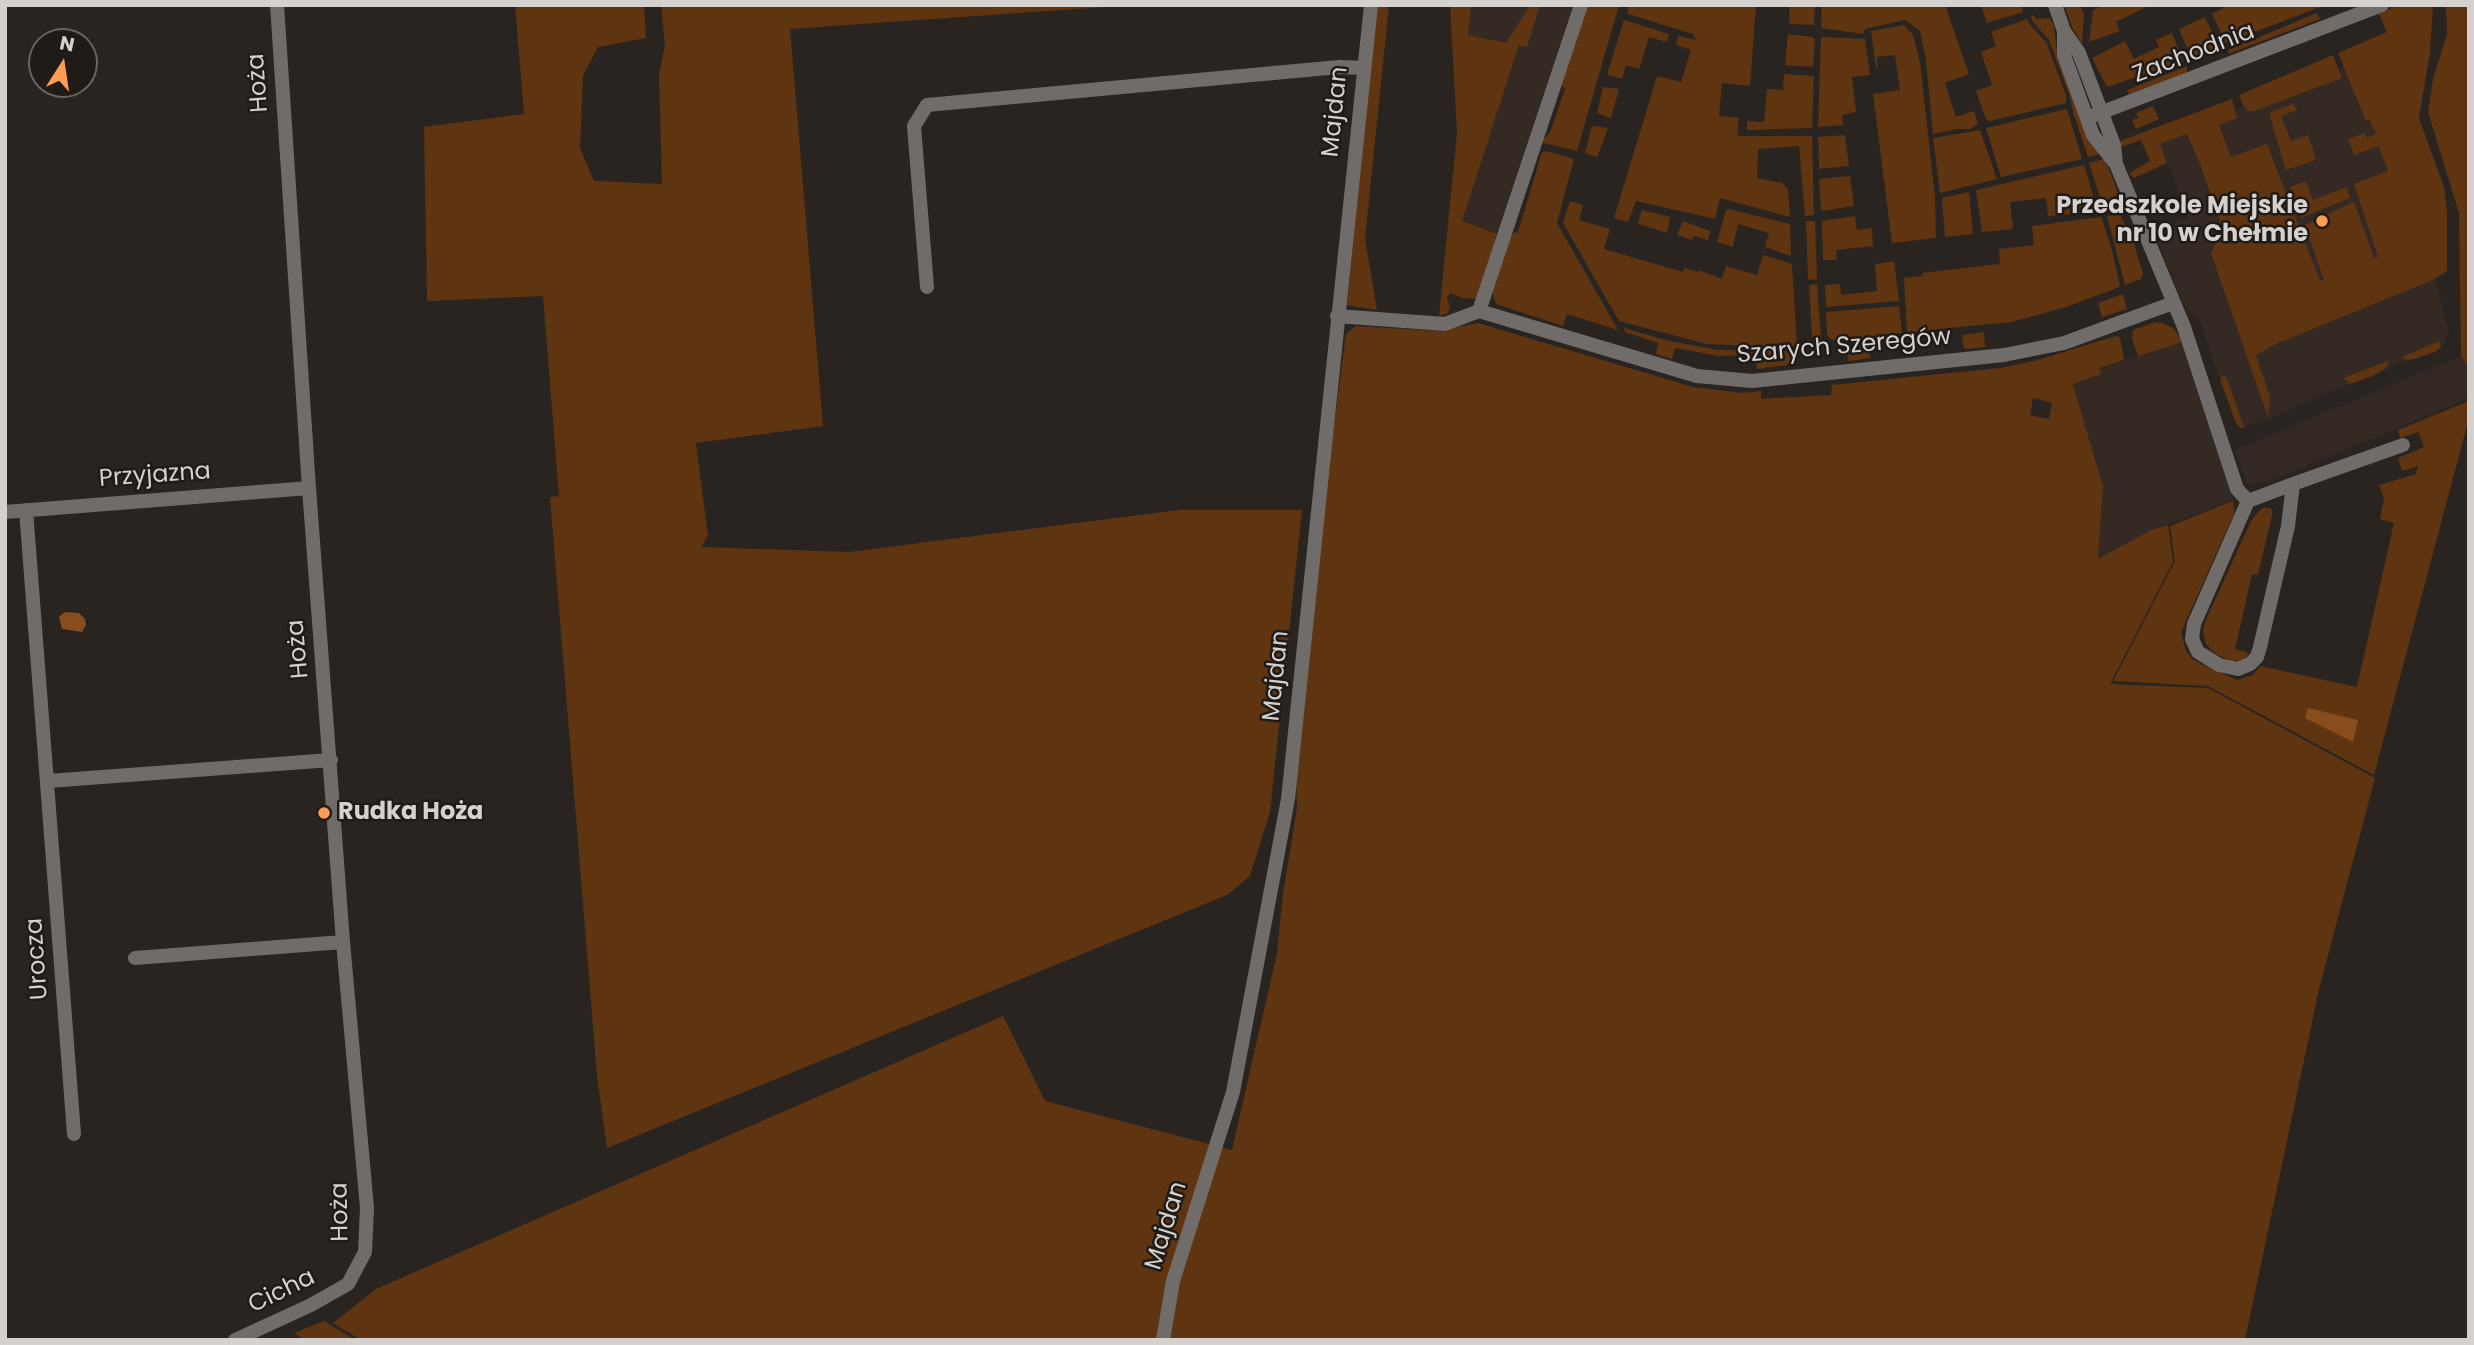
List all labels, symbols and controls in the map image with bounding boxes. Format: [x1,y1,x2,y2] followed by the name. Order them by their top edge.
[2129,18,2259,90] street label: Zachodnia
[28,28,98,98] north arrow
[57,29,77,59] text: N
[243,53,275,113] street label: Hoża
[1317,65,1355,159] street label: Majdan
[2056,193,2308,249] place label: Przedszkole Miejskie nr 10 w Chełmie
[2314,213,2330,229] marker: Przedszkole Miejskie nr 10 w Chełmie
[1736,323,1952,371] street label: Szarych Szeregów
[98,458,212,494] street label: Przyjazna
[282,618,316,680] street label: Hoża
[1258,629,1296,723] street label: Majdan
[338,799,483,827] place label: Rudka Hoża
[316,805,332,821] marker: Rudka Hoża
[21,917,55,1001] street label: Urocza
[1140,1178,1194,1274] street label: Majdan
[326,1182,356,1242] street label: Hoża
[244,1264,320,1320] street label: Cicha

